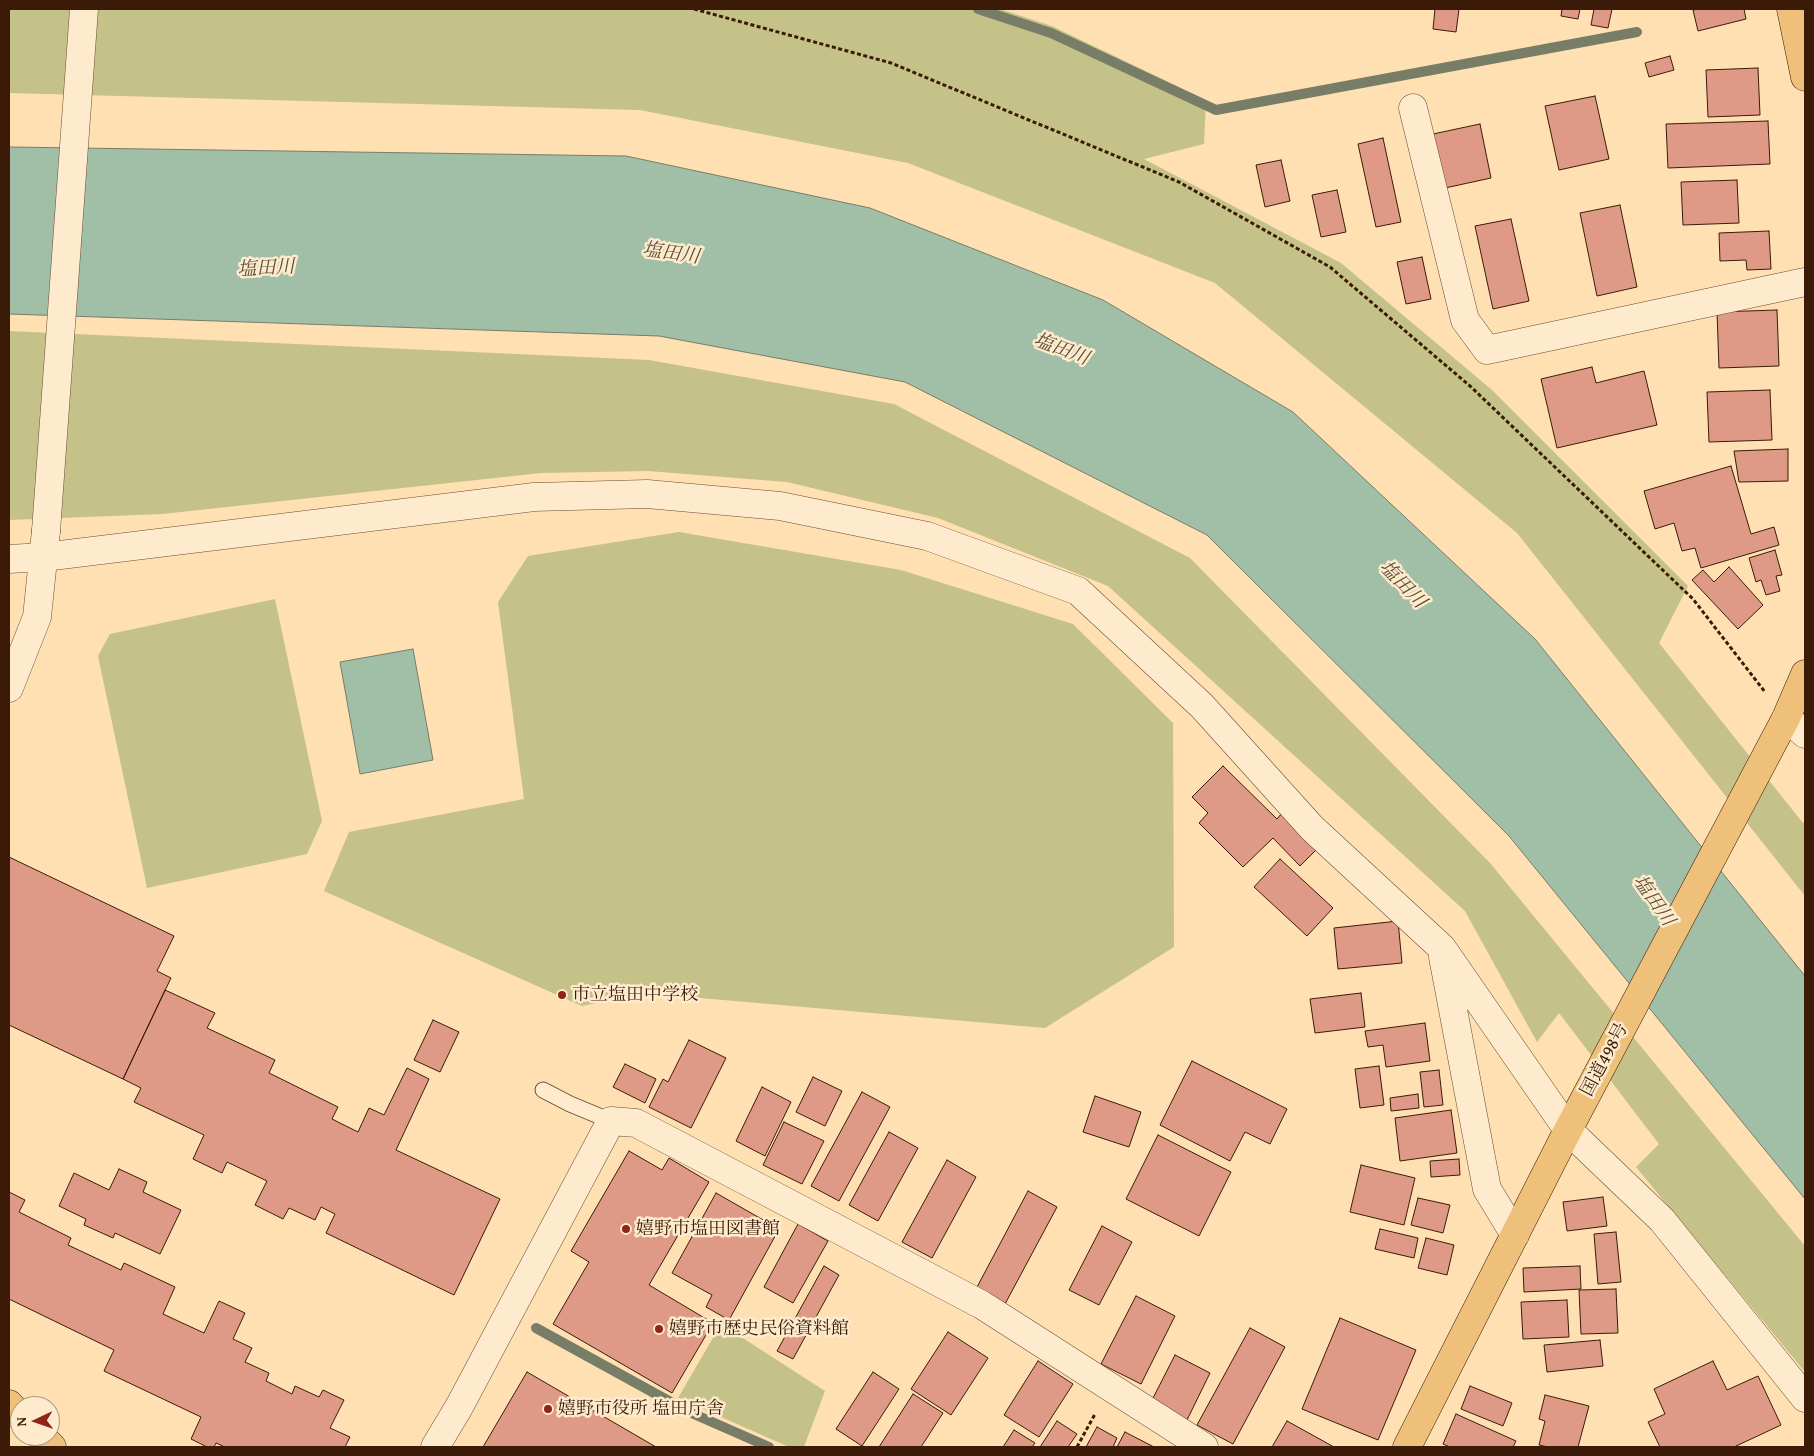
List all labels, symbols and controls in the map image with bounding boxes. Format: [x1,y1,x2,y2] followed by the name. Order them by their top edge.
[641,239,701,269] water label: 塩田川
[237,256,295,282] water label: 塩田川
[1030,329,1092,371] water label: 塩田川
[1374,557,1430,613] water label: 塩田川
[1627,871,1679,931] water label: 塩田川
[572,984,698,1006] place label: 市立塩田中学校
[556,989,568,1001] marker: 市立塩田中学校
[1577,1020,1633,1100] street label: 国道498号
[636,1218,780,1240] place label: 嬉野市塩田図書館
[620,1223,632,1235] marker: 嬉野市塩田図書館
[669,1318,849,1340] place label: 嬉野市歴史民俗資料館
[653,1323,665,1335] marker: 嬉野市歴史民俗資料館
[10,1396,60,1446] north arrow
[558,1398,724,1420] place label: 嬉野市役所 塩田庁舎
[542,1403,554,1415] marker: 嬉野市役所 塩田庁舎
[11,1417,31,1427] text: N

